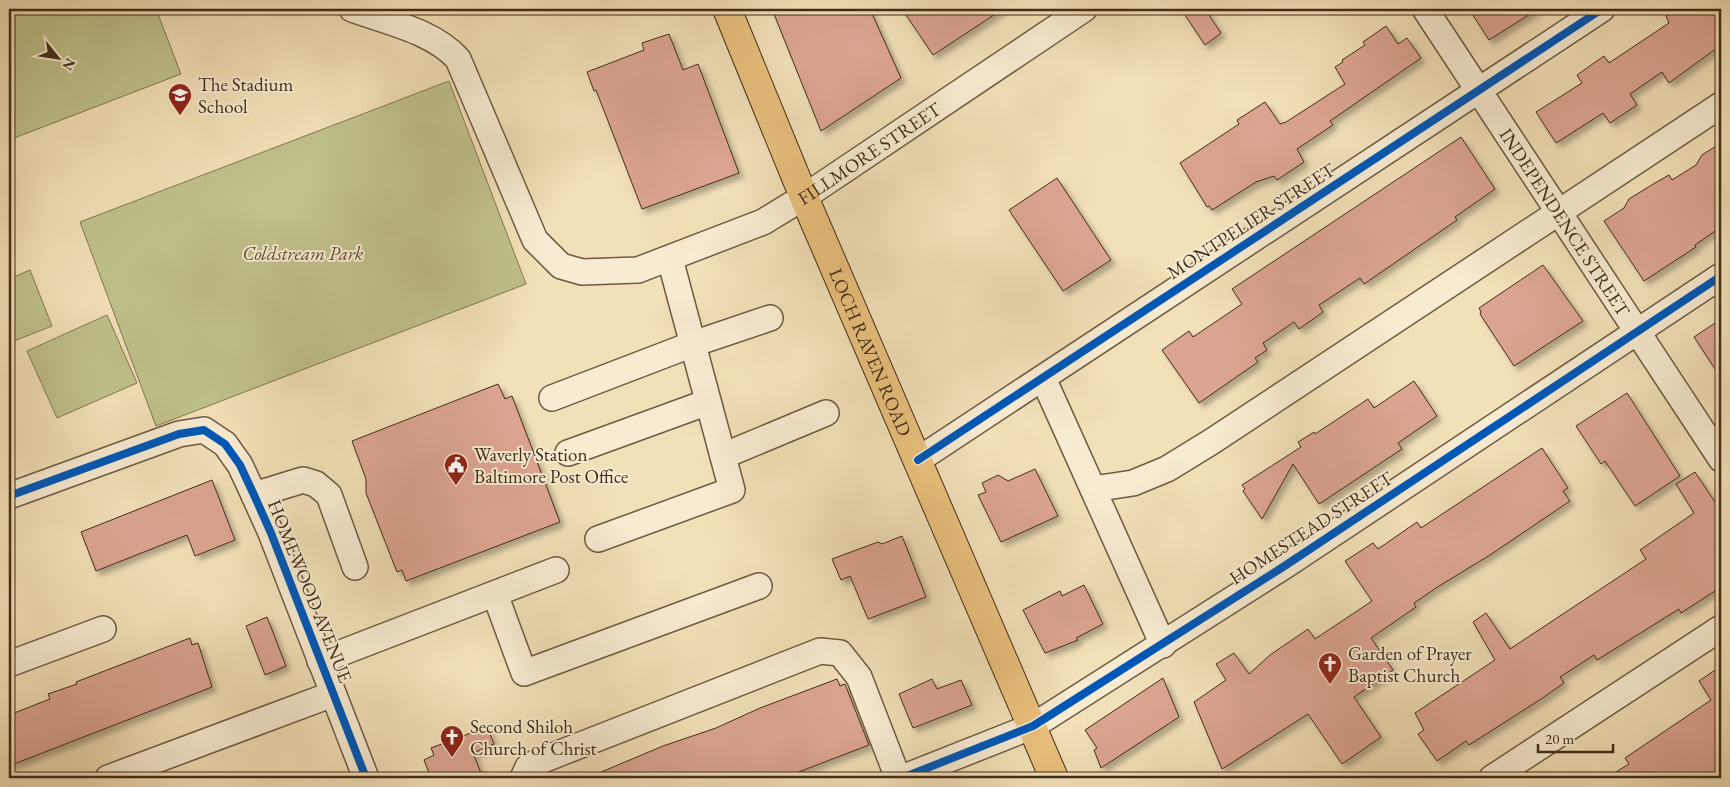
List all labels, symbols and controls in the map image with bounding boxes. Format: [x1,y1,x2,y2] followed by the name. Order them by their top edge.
[32,32,82,82] north arrow
[58,55,80,74] text: N
[198,72,293,119] place label: The Stadium School
[167,82,193,116] school or university icon: The Stadium School
[793,96,946,211] street label: FILLMORE STREET
[1494,123,1636,321] street label: INDEPENDENCE STREET
[1162,157,1340,285] street label: MONTPELIER STREET
[243,241,364,266] park label: Coldstream Park
[824,264,918,440] street label: LOCH RAVEN ROAD
[474,442,629,489] place label: Waverly Station Baltimore Post Office
[443,452,469,486] public building icon: Waverly Station Baltimore Post Office
[1224,465,1398,590] street label: HOMESTEAD STREET
[262,496,358,687] street label: HOMEWOOD AVENUE
[1348,641,1472,688] place label: Garden of Prayer Baptist Church
[1317,651,1343,685] church icon: Garden of Prayer Baptist Church
[470,714,597,761] place label: Second Shiloh Church of Christ
[1538,722,1612,754] scale bar
[439,724,465,758] church icon: Second Shiloh Church of Christ
[1545,729,1574,748] text: 20 m

